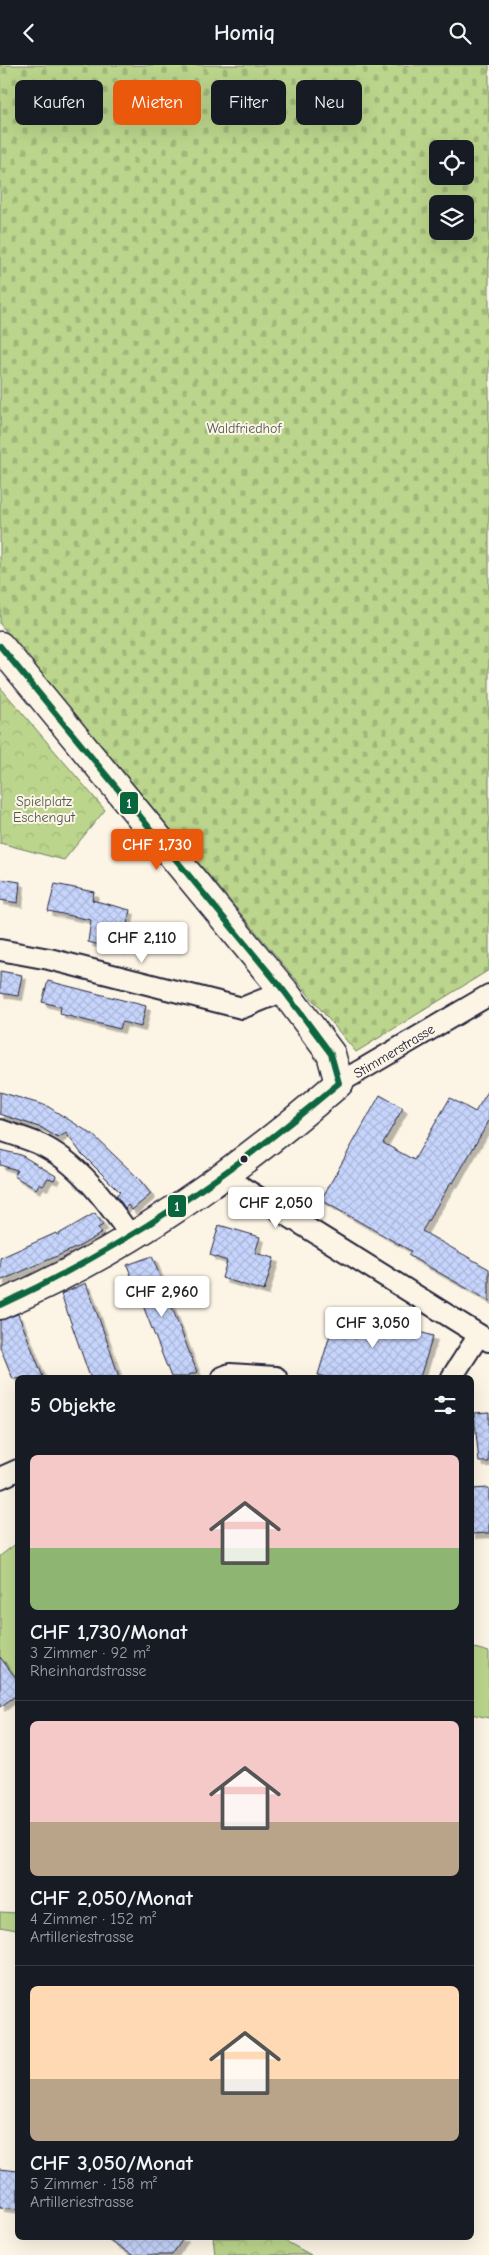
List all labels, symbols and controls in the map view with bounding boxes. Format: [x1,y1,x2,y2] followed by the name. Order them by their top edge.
[15,19,43,47] icon: back
[446,19,474,47] icon: search
[214,20,275,46] text: Homiq
[15,80,103,125] chip: Kaufen
[113,80,201,125] chip: Mieten
[211,80,286,125] chip: Filter
[296,80,362,125] chip: Neu
[429,140,474,240] map controls
[429,140,474,185] button: locate
[429,195,474,240] button: layers
[207,420,282,437] park label: Waldfriedhof
[119,791,139,815] line badge: 1
[13,793,76,826] park label: Spielplatz Eschengut
[126,795,132,812] text: 1
[100,829,214,871] pin: CHF 1,730
[122,836,192,854] text: CHF 1,730
[85,921,199,964] pin: CHF 2,110
[108,929,176,947] text: CHF 2,110
[351,1021,438,1082] street label: Stimmerstrasse
[239,1154,249,1164] unlabelled marker
[219,1187,333,1229] pin: CHF 2,050
[167,1194,187,1218] line badge: 1
[239,1194,313,1212] text: CHF 2,050
[174,1198,180,1215] text: 1
[105,1275,219,1318] pin: CHF 2,960
[126,1283,198,1301] text: CHF 2,960
[316,1307,430,1349] pin: CHF 3,050
[336,1314,410,1332] text: CHF 3,050
[431,1391,459,1419] icon: filters
[30,1393,116,1417] text: 5 Objekte
[200,1488,290,1578] icon: home
[30,1620,187,1644] text: CHF 1,730/Monat
[30,1644,150,1662] text: 3 Zimmer · 92 m²
[30,1662,147,1680] text: Rheinhardstrasse
[200,1753,290,1843] icon: home
[30,1886,193,1910] text: CHF 2,050/Monat
[30,1910,156,1928] text: 4 Zimmer · 152 m²
[30,1928,134,1946] text: Artilleriestrasse
[200,2018,290,2108] icon: home
[30,2151,193,2175] text: CHF 3,050/Monat
[30,2175,157,2193] text: 5 Zimmer · 158 m²
[30,2193,134,2211] text: Artilleriestrasse

